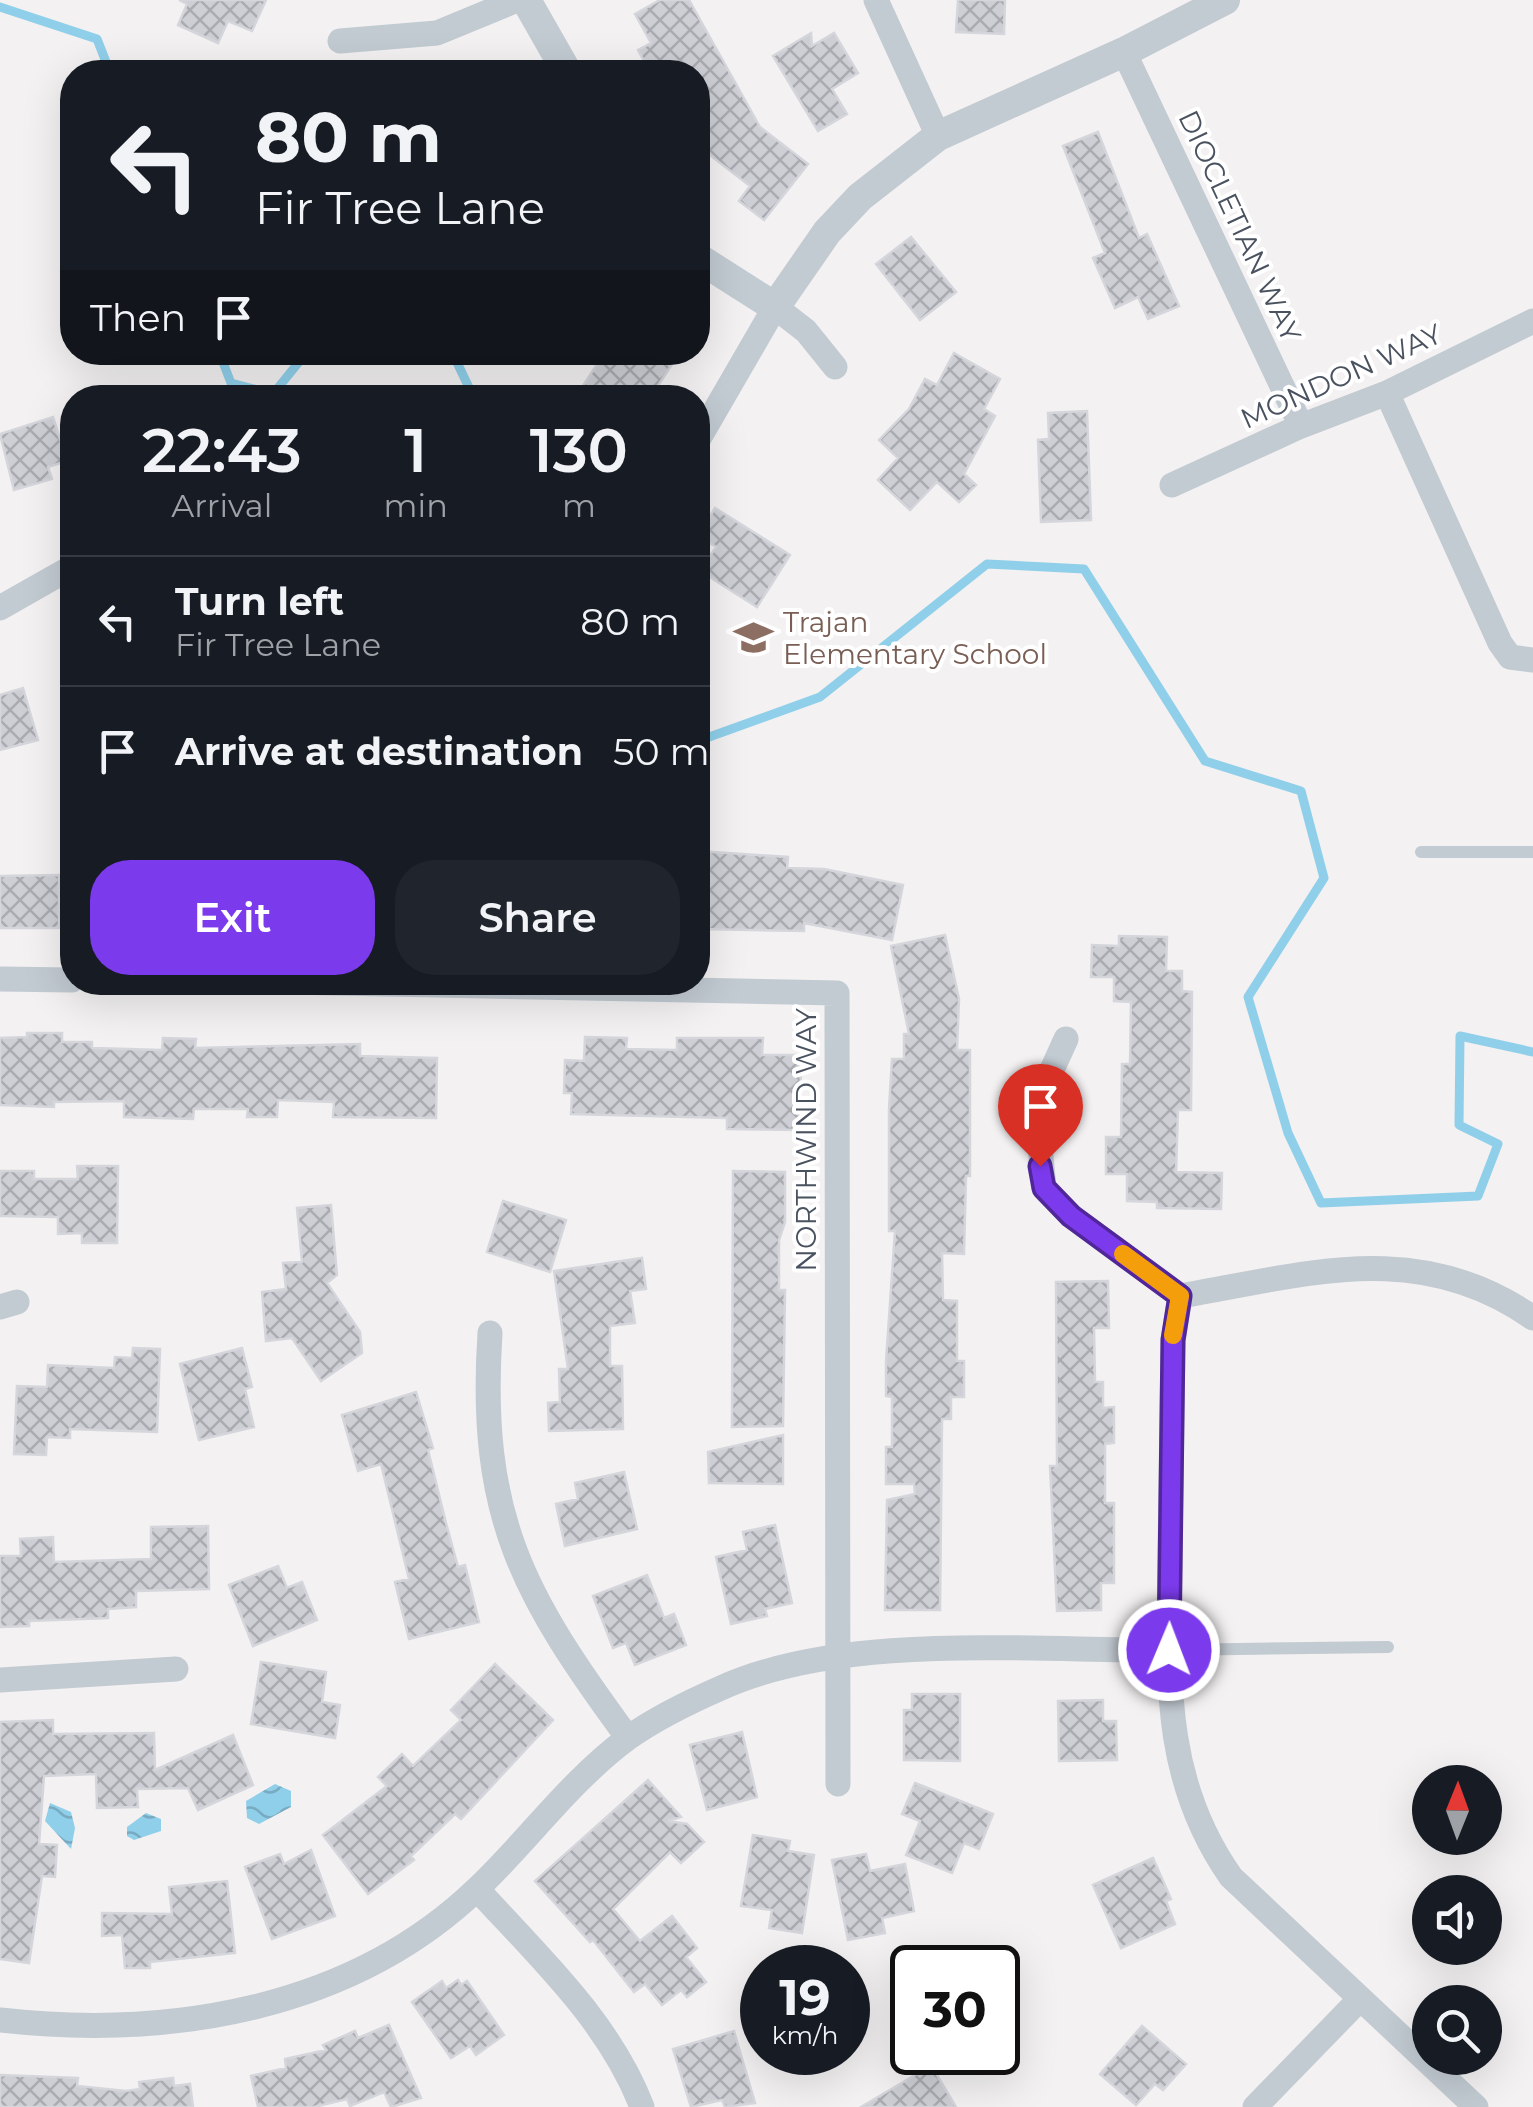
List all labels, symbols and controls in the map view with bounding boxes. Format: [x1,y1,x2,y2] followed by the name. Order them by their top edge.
[255,94,442,180] text: 80 m
[90,100,220,230] icon: left
[1171,105,1309,347] street label: DIOCLETIAN WAY
[255,180,545,235] text: Fir Tree Lane
[206,290,261,345] icon: arrive
[90,294,186,341] text: Then
[1235,316,1447,436] street label: MONDON WAY
[142,414,302,487] text: 22:43
[404,414,427,487] text: 1
[530,414,628,487] text: 130
[171,486,272,525] text: Arrival
[384,486,448,525] text: min
[562,486,596,525] text: m
[175,578,344,625] text: Turn left
[90,594,145,649] icon: left
[580,598,680,645] text: 80 m
[783,605,1047,671] place label: Trajan Elementary School
[732,617,774,659] school or university icon: Trajan Elementary School
[175,625,381,664] text: Fir Tree Lane
[90,724,145,779] icon: arrive
[175,728,583,775] text: Arrive at destination
[613,728,710,775] text: 50 m
[90,860,375,975] button: Exit
[395,860,680,975] button: Share
[789,1008,823,1272] street label: NORTHWIND WAY
[998,1064,1083,1167] pin
[1013,1079,1068,1134] icon: arrive
[1117,1598,1221,1702] position arrow
[1412,1765,1502,1855] north arrow
[1412,1765,1502,2075] map controls
[1412,1875,1502,1965] button: sound
[890,1945,1020,2075] speed limit sign: 30
[779,1967,831,2028] text: 19
[1412,1985,1502,2075] button: search
[772,2020,838,2050] text: km/h

